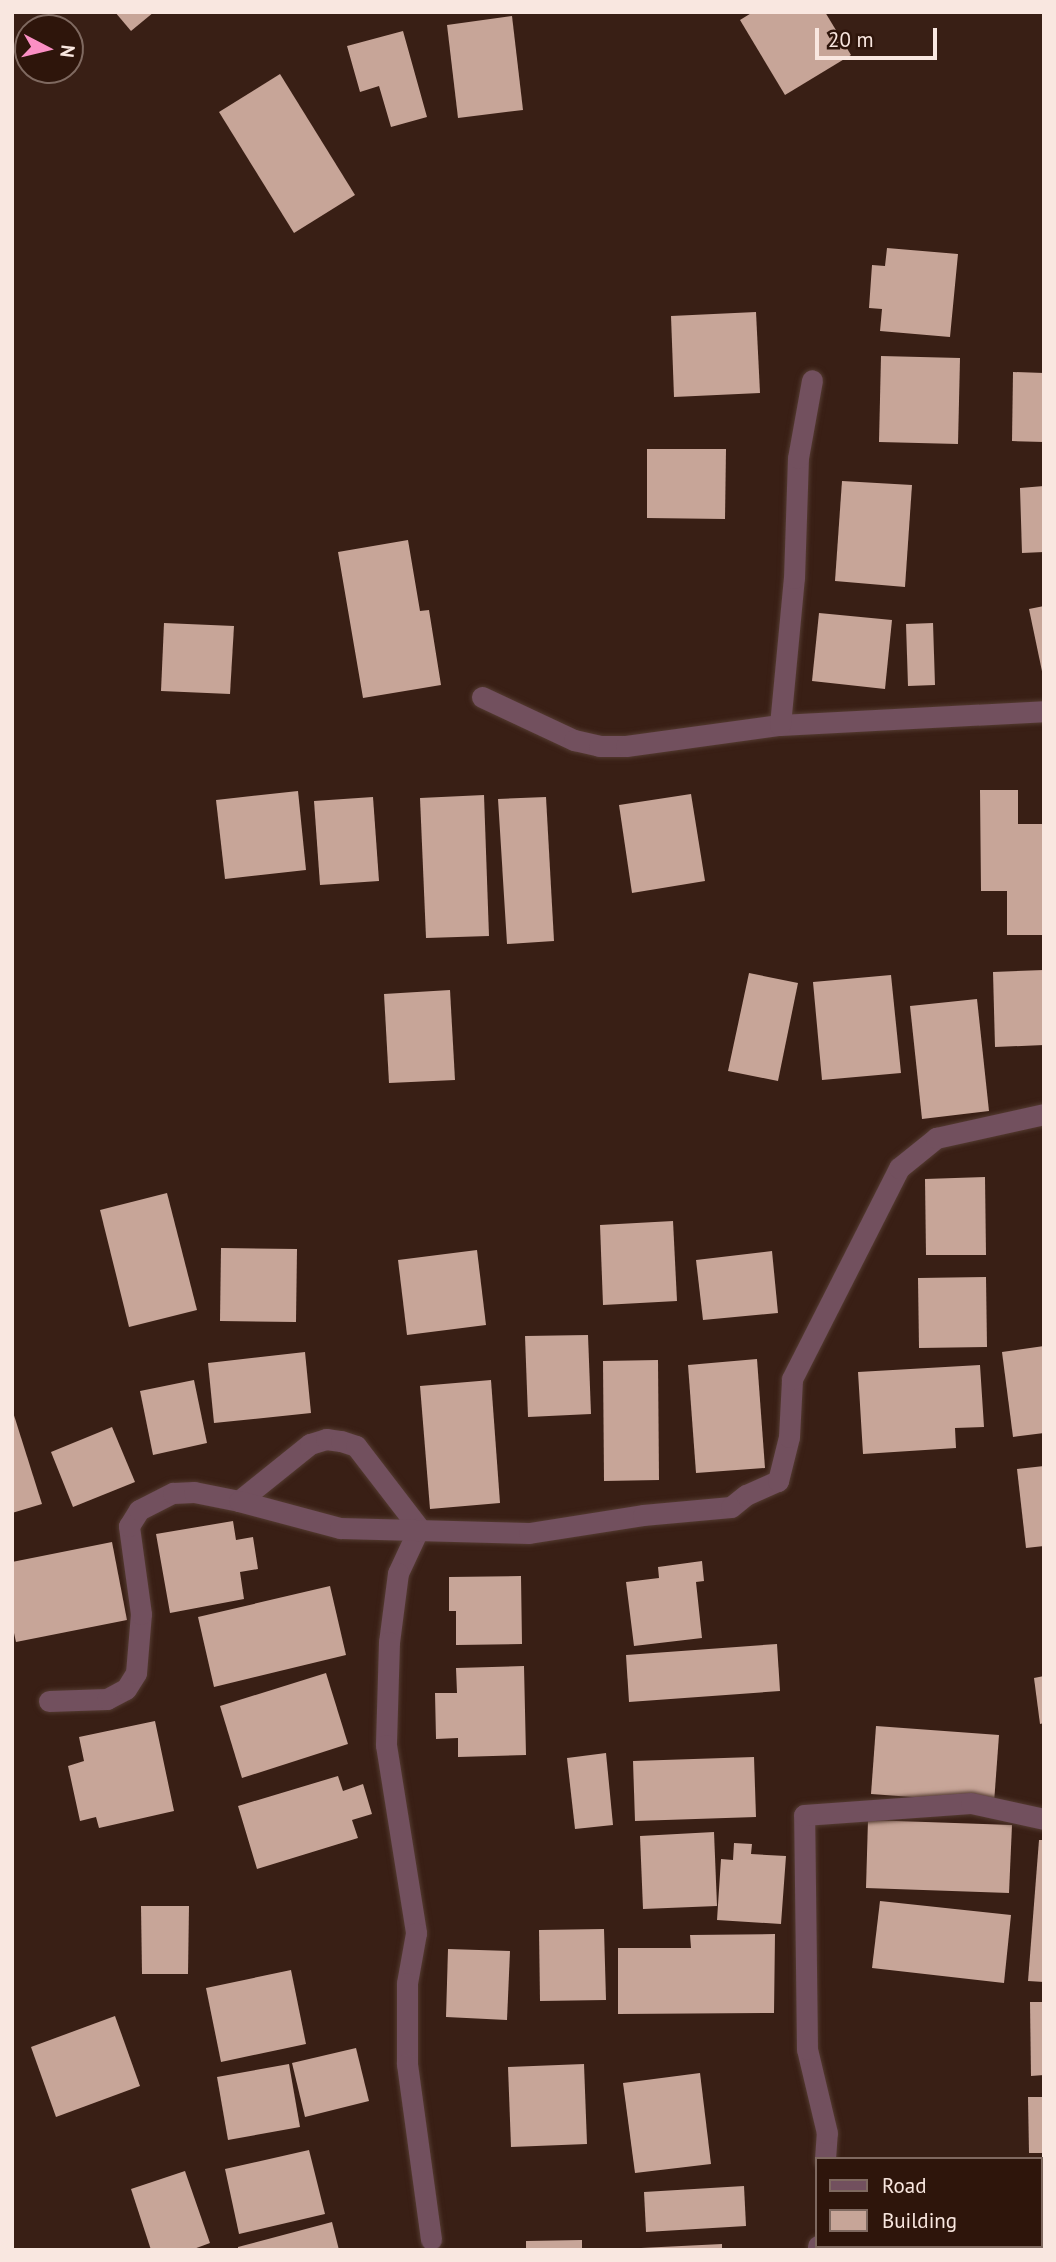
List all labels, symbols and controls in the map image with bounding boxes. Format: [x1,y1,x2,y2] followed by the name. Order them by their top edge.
[14,14,84,84] north arrow
[818,14,940,58] scale bar
[828,26,874,53] text: 20 m
[55,44,81,59] text: N
[814,2157,1042,2248] legend
[882,2172,926,2199] text: Road
[882,2207,957,2234] text: Building

